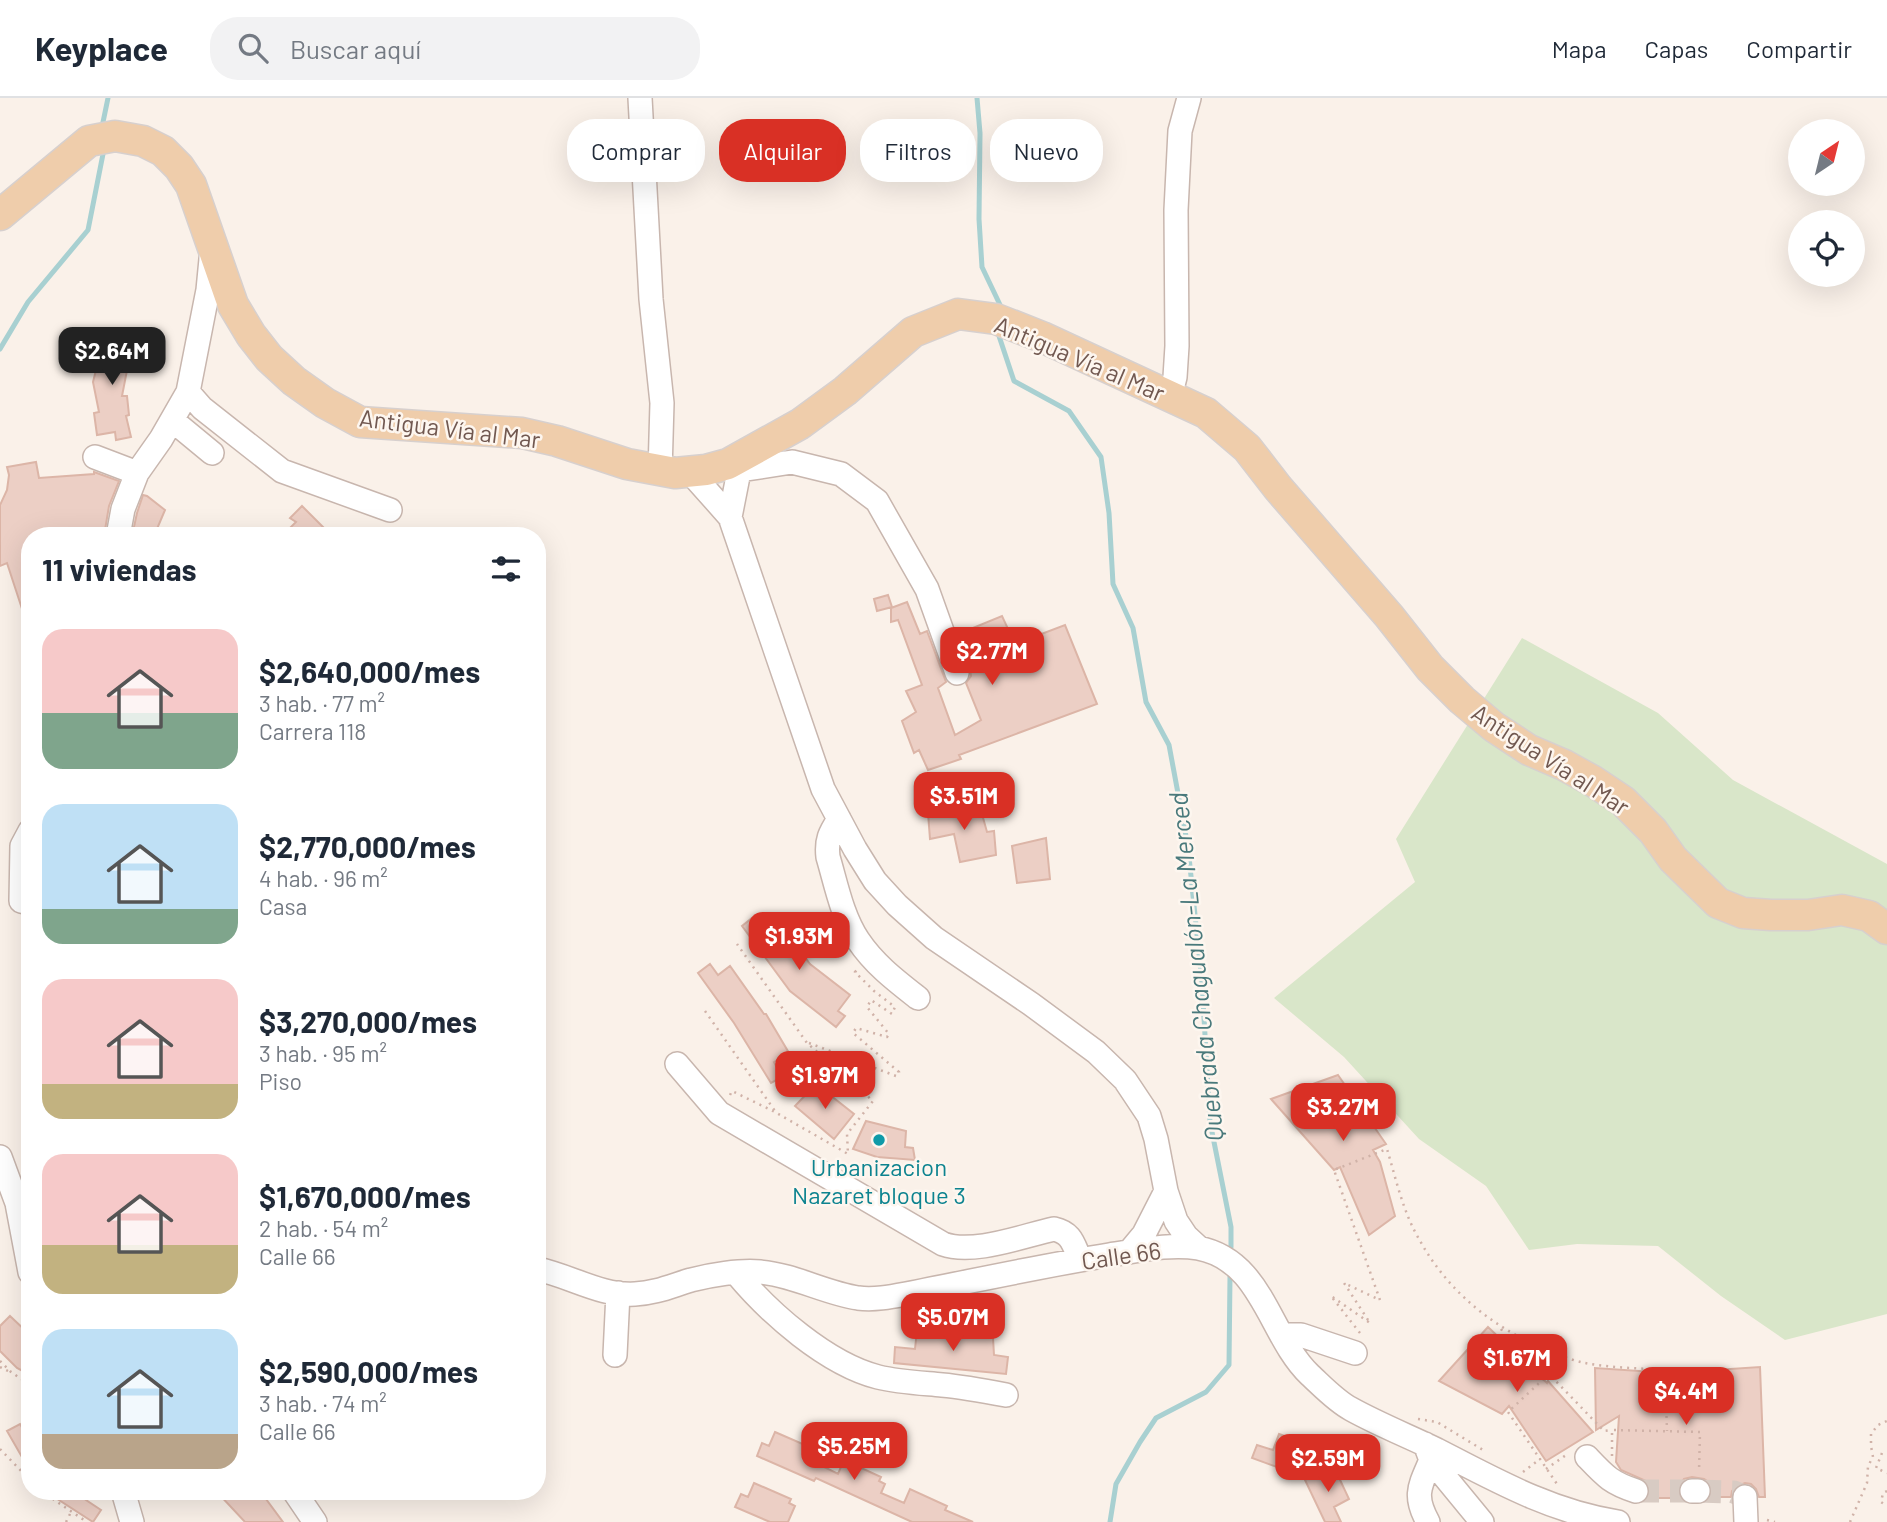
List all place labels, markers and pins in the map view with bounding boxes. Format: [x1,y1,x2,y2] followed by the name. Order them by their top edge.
[55,328,169,387] pin: $2.64M
[935,628,1049,687] pin: $2.77M
[907,772,1021,832] pin: $3.51M
[742,912,856,972] pin: $1.93M
[768,1052,882,1111] pin: $1.97M
[1286,1084,1400,1143] pin: $3.27M
[871,1132,887,1148] marker: Urbanizacion Nazaret bloque 3
[792,1152,966,1209] place label: Urbanizacion Nazaret bloque 3
[896,1294,1010,1353] pin: $5.07M
[1460,1334,1574,1394] pin: $1.67M
[1637,1368,1735,1427] pin: $4.4M
[797,1422,911,1482] pin: $5.25M
[1271,1434,1385,1494] pin: $2.59M

